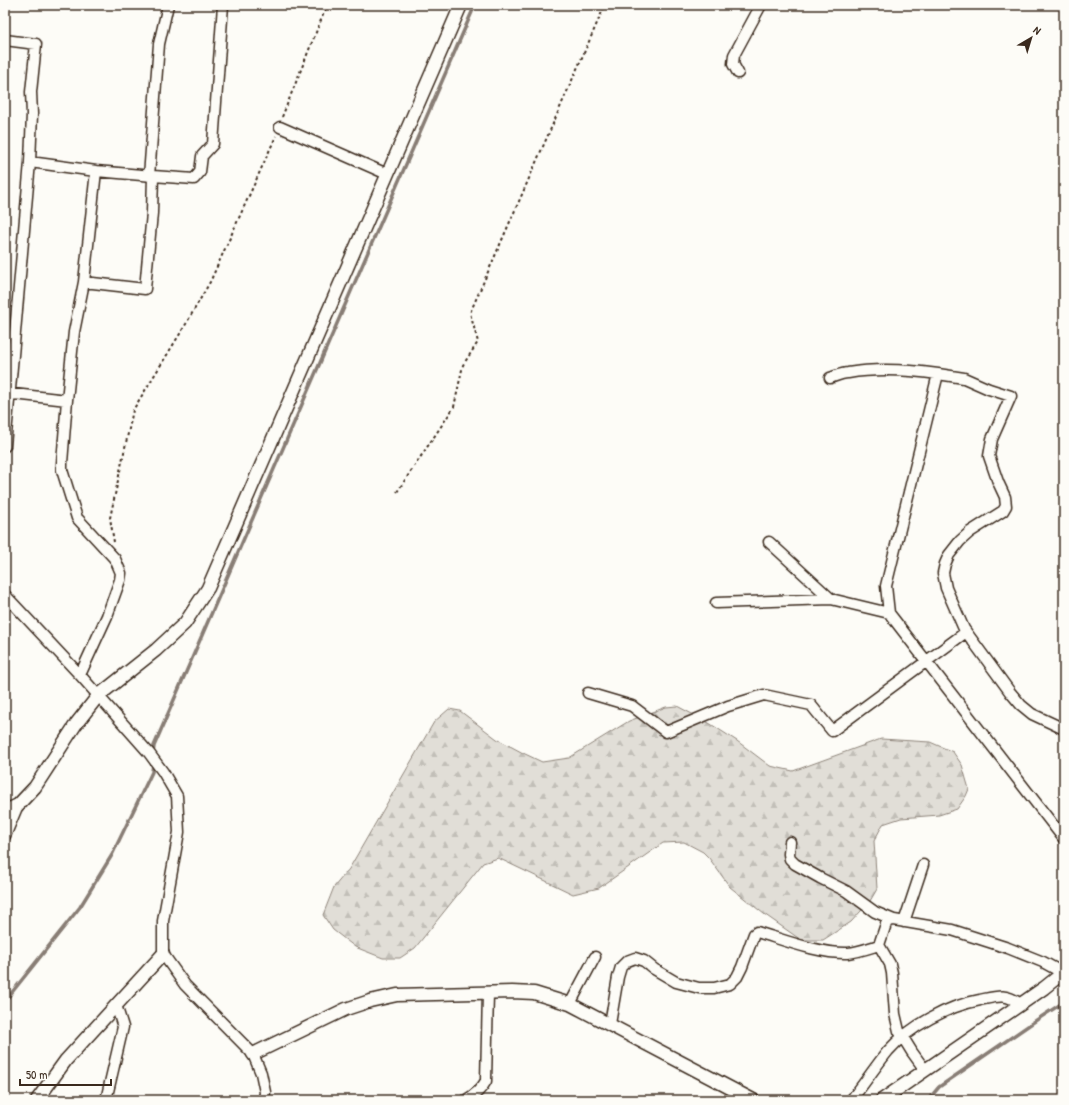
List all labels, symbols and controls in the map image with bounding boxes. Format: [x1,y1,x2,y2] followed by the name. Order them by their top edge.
[1011,18,1051,58] north arrow
[1031,23,1044,38] text: N
[20,1061,111,1087] scale bar
[26,1066,47,1083] text: 50 m

